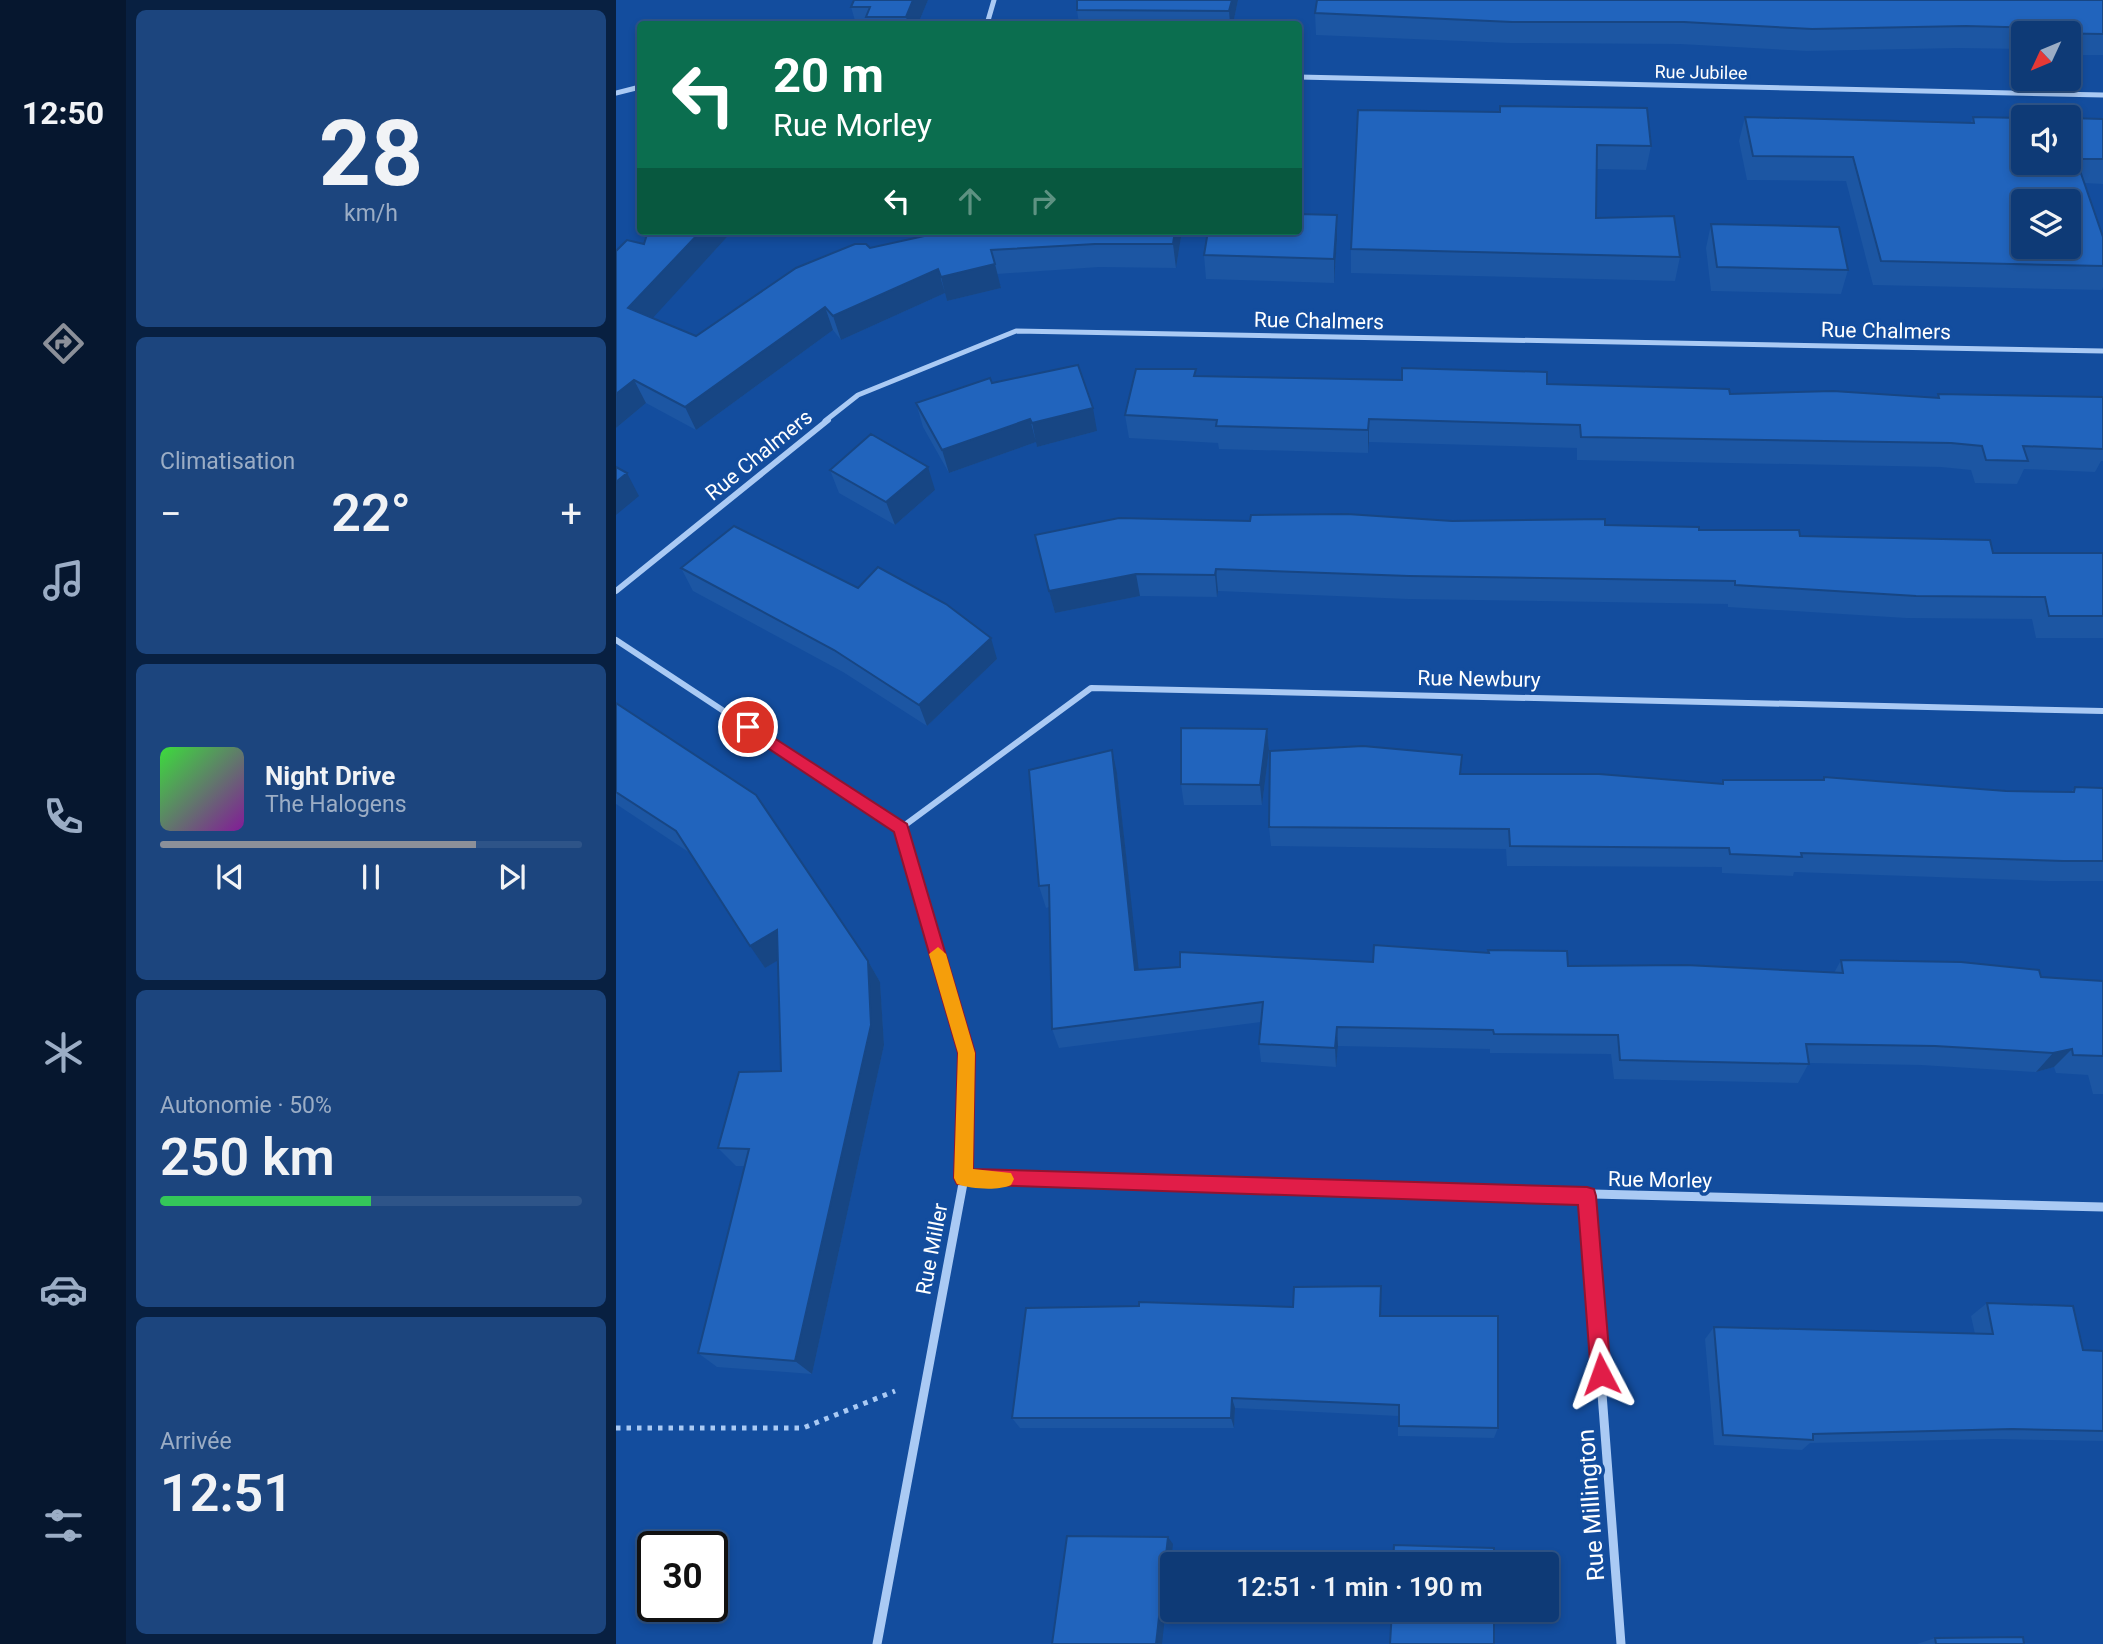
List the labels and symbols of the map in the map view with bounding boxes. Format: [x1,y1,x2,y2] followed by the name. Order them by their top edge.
[2011,21,2081,91] north arrow
[1654,61,1748,83] street label: Rue Jubilee
[1254,308,1384,334] street label: Rue Chalmers
[1821,318,1951,344] street label: Rue Chalmers
[701,405,817,505] street label: Rue Chalmers
[1417,666,1541,692] street label: Rue Newbury
[718,697,778,757] pin
[1608,1167,1712,1193] street label: Rue Morley
[911,1201,953,1297] street label: Rue Miller
[1564,1337,1638,1411] position arrow
[1572,1428,1610,1582] street label: Rue Millington
[637,1531,728,1622] speed limit sign: 30

